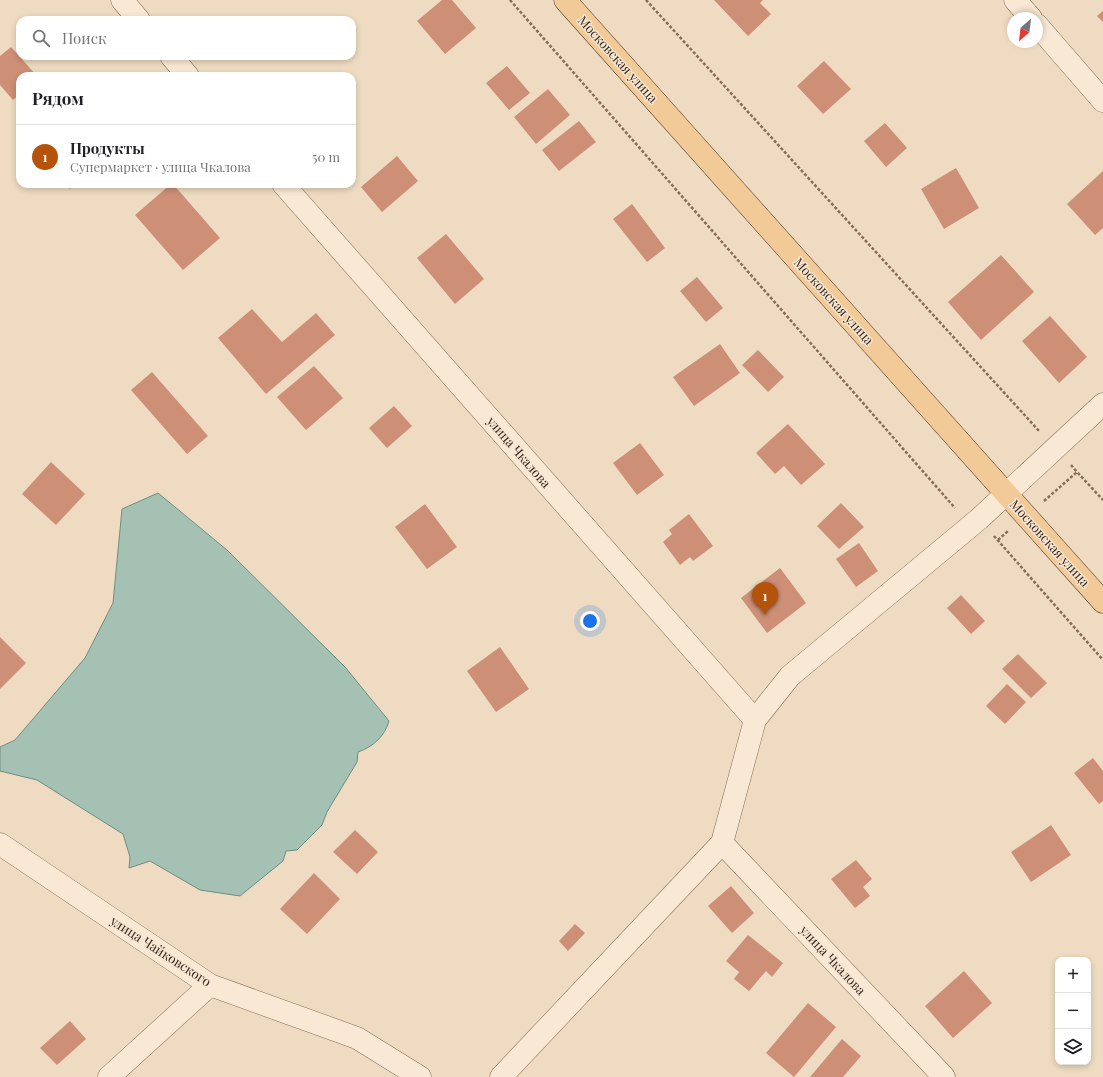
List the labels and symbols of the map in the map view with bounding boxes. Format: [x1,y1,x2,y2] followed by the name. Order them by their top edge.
[575,12,662,106] street label: Московская улица
[1007,12,1043,48] north arrow
[791,254,878,348] street label: Московская улица
[483,412,555,491] street label: улица Чкалова
[1007,496,1094,590] street label: Московская улица
[752,582,778,615] pin: 1
[580,611,600,631] your location
[107,911,215,990] street label: улица Чайковского
[796,921,870,998] street label: улица Чкалова

